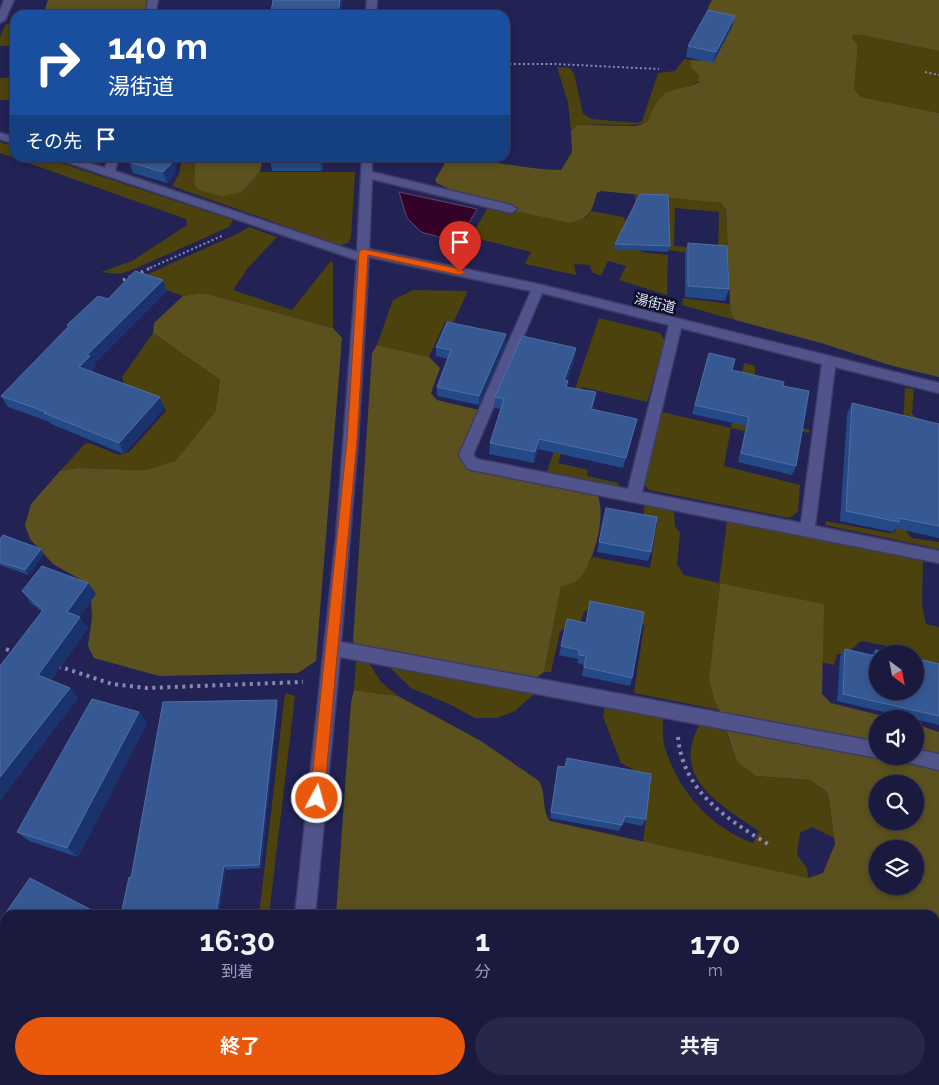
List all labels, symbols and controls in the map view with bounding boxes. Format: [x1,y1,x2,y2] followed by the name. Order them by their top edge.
[108,26,208,67] text: 140 m
[25,30,90,95] icon: right
[108,73,174,99] text: 湯街道
[92,125,120,153] icon: arrive
[25,130,82,152] text: その先
[439,221,481,272] pin
[446,228,474,256] icon: arrive
[633,290,677,316] street label: 湯街道
[869,645,924,700] north arrow
[869,645,924,895] map controls
[869,710,924,765] button: sound
[290,771,342,823] position arrow
[869,775,924,830] button: search
[869,840,924,895] button: layers
[200,923,275,958] text: 16:30
[475,923,490,958] text: 1
[690,926,740,961] text: 170
[708,961,723,980] text: m
[221,962,253,981] text: 到着
[475,962,491,981] text: 分
[15,1017,465,1075] button: 終了
[475,1017,925,1075] button: 共有

